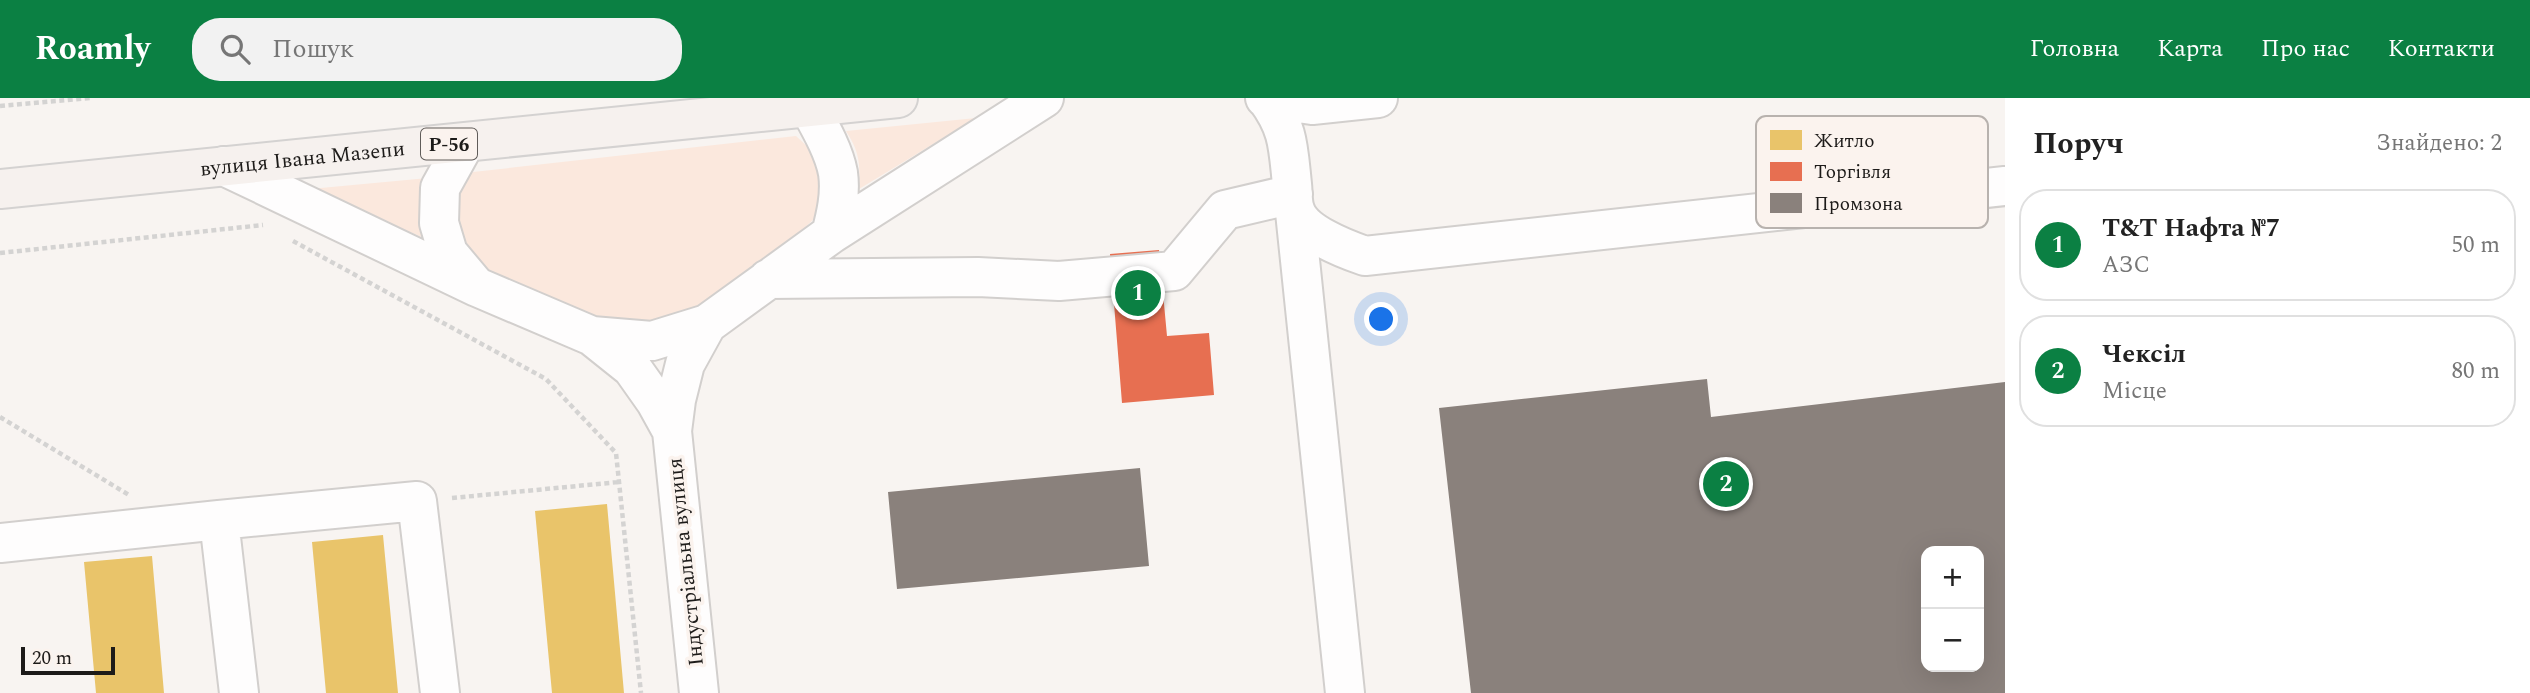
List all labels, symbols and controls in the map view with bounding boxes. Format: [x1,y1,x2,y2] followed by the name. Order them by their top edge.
[192,18,682,81] search box
[35,24,150,74] text: Roamly
[272,29,354,69] text: Пошук
[216,30,254,68] icon: search
[2030,31,2119,67] text: Головна
[2157,31,2223,67] text: Карта
[2261,31,2350,67] text: Про нас
[2388,31,2495,67] text: Контакти
[1756,116,1988,228] legend
[2033,121,2124,167] text: Поруч
[2376,126,2502,161] text: Знайдено: 2
[1814,127,1874,156] text: Житло
[421,128,477,159] road number: Р-56
[198,133,407,186] street label: вулиця Івана Мазепи
[1814,158,1891,187] text: Торгівля
[1814,190,1903,219] text: Промзона
[2102,208,2280,248] text: Т&Т Нафта №7
[2052,228,2064,263] text: 1
[2451,228,2500,263] text: 50 m
[2102,248,2150,283] text: АЗС
[1115,267,1161,319] pin: 1
[1364,302,1398,336] your location
[2102,334,2186,374] text: Чексіл
[2052,354,2064,389] text: 2
[2451,354,2500,389] text: 80 m
[2102,374,2167,409] text: Місце
[659,456,713,668] street label: Індустріальна вулиця
[1703,458,1749,510] pin: 2
[1921,546,1984,672] map controls
[1921,546,1984,609] button: +
[1921,609,1984,672] button: −
[21,644,116,676] scale bar
[32,644,72,673] text: 20 m

